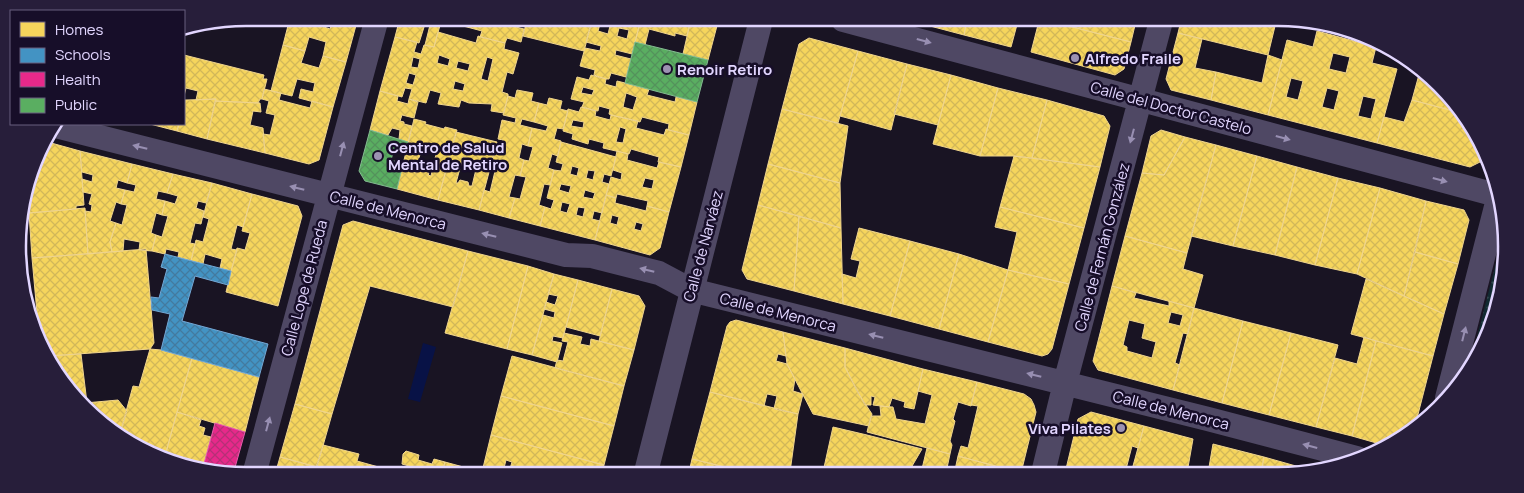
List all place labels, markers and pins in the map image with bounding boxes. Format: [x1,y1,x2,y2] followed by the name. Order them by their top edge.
[1085,48,1181,69] place label: Alfredo Fraile
[1069,52,1081,64] marker: Alfredo Fraile
[677,59,772,80] place label: Renoir Retiro
[661,63,673,75] marker: Renoir Retiro
[388,137,507,175] place label: Centro de Salud Mental de Retiro
[372,150,384,162] marker: Centro de Salud Mental de Retiro
[1028,418,1111,439] place label: Viva Pilates
[1115,422,1127,434] marker: Viva Pilates

